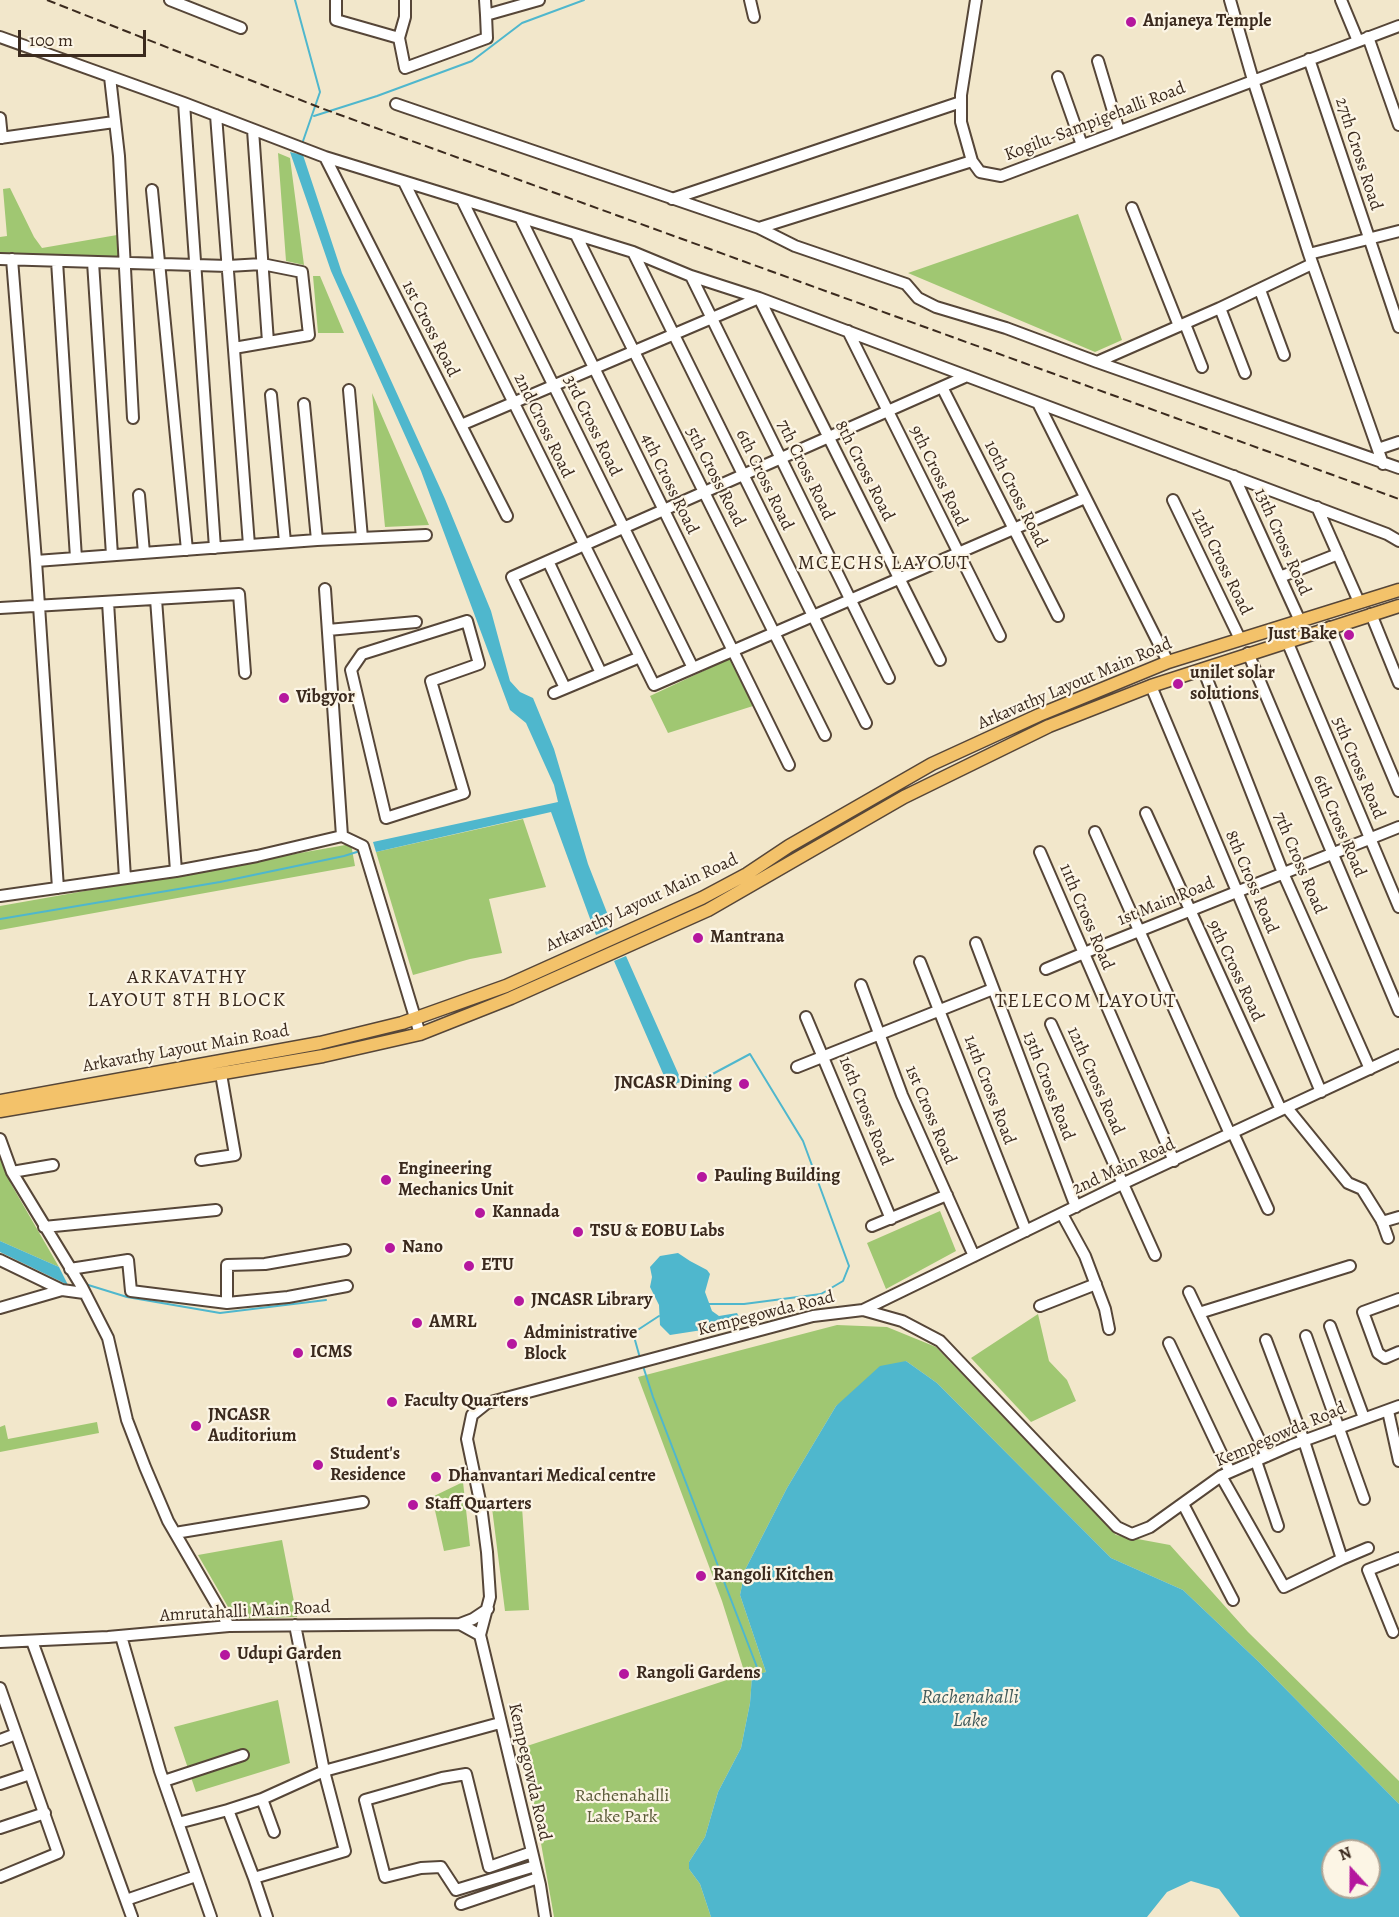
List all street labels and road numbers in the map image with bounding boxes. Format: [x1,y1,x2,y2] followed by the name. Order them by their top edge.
[1002,78,1188,166] street label: Kogilu-Sampigehalli Road
[1330,95,1386,213] street label: 27th Cross Road
[397,277,463,381] street label: 1st Cross Road
[508,370,578,482] street label: 2nd Cross Road
[558,372,626,480] street label: 3rd Cross Road
[771,416,839,524] street label: 7th Cross Road
[829,417,899,525] street label: 8th Cross Road
[904,422,972,530] street label: 9th Cross Road
[681,424,749,530] street label: 5th Cross Road
[730,426,798,534] street label: 6th Cross Road
[635,430,703,538] street label: 4th Cross Road
[979,437,1051,551] street label: 10th Cross Road
[1249,485,1315,599] street label: 13th Cross Road
[1186,505,1256,619] street label: 12th Cross Road
[975,633,1175,735] street label: Arkavathy Layout Main Road
[1327,714,1389,822] street label: 5th Cross Road
[1308,771,1370,881] street label: 6th Cross Road
[1268,809,1330,917] street label: 7th Cross Road
[1220,827,1282,937] street label: 8th Cross Road
[543,849,741,957] street label: Arkavathy Layout Main Road
[1054,861,1118,973] street label: 11th Cross Road
[1115,873,1217,931] street label: 1st Main Road
[1202,917,1268,1025] street label: 9th Cross Road
[81,1020,291,1078] street label: Arkavathy Layout Main Road
[1062,1024,1128,1138] street label: 12th Cross Road
[1017,1029,1079,1143] street label: 13th Cross Road
[958,1032,1020,1148] street label: 14th Cross Road
[833,1053,897,1169] street label: 16th Cross Road
[900,1062,960,1168] street label: 1st Cross Road
[1069,1134,1179,1200] street label: 2nd Main Road
[695,1287,837,1341] street label: Kempegowda Road
[1212,1398,1350,1472] street label: Kempegowda Road
[159,1597,331,1627] street label: Amrutahalli Main Road
[503,1701,555,1843] street label: Kempegowda Road

